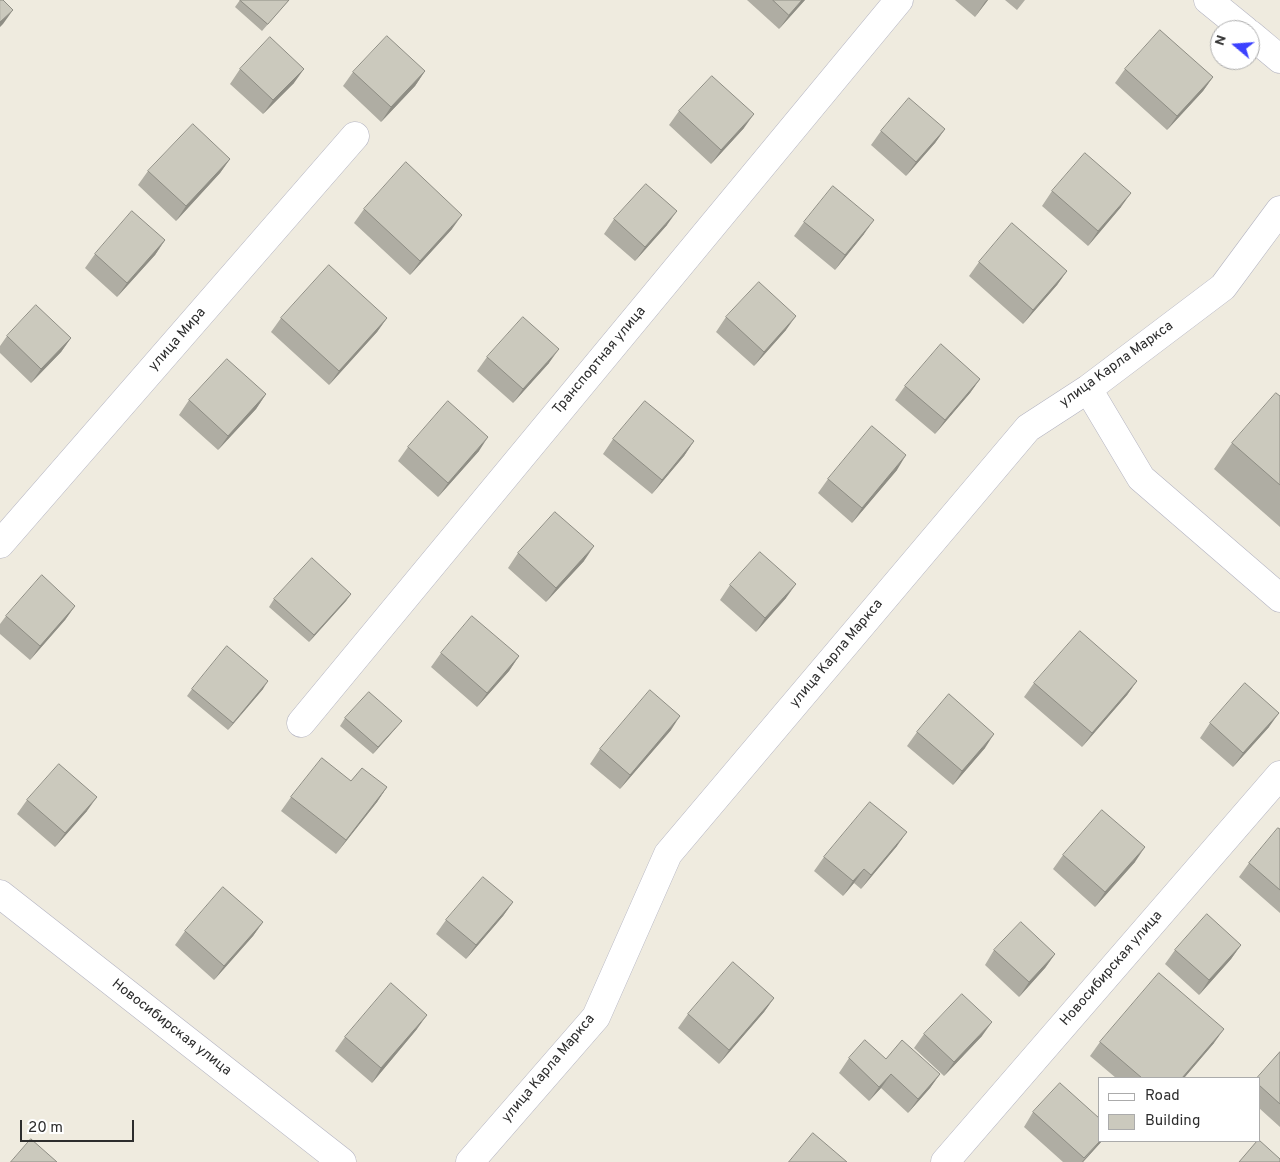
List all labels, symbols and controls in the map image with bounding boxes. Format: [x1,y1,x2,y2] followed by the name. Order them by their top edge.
[1210,20,1260,70] north arrow
[1212,33,1231,48] text: N
[550,304,650,418] street label: Транспортная улица
[146,305,210,375] street label: улица Мира
[1057,318,1177,412] street label: улица Карла Маркса
[787,596,887,712] street label: улица Карла Маркса
[1057,908,1167,1030] street label: Новосибирская улица
[108,976,234,1080] street label: Новосибирская улица
[499,1011,599,1127] street label: улица Карла Маркса
[1098,1077,1260,1142] legend
[1145,1087,1180,1106] text: Road
[22,1110,136,1142] scale bar
[1145,1112,1200,1131] text: Building
[28,1119,63,1138] text: 20 m

